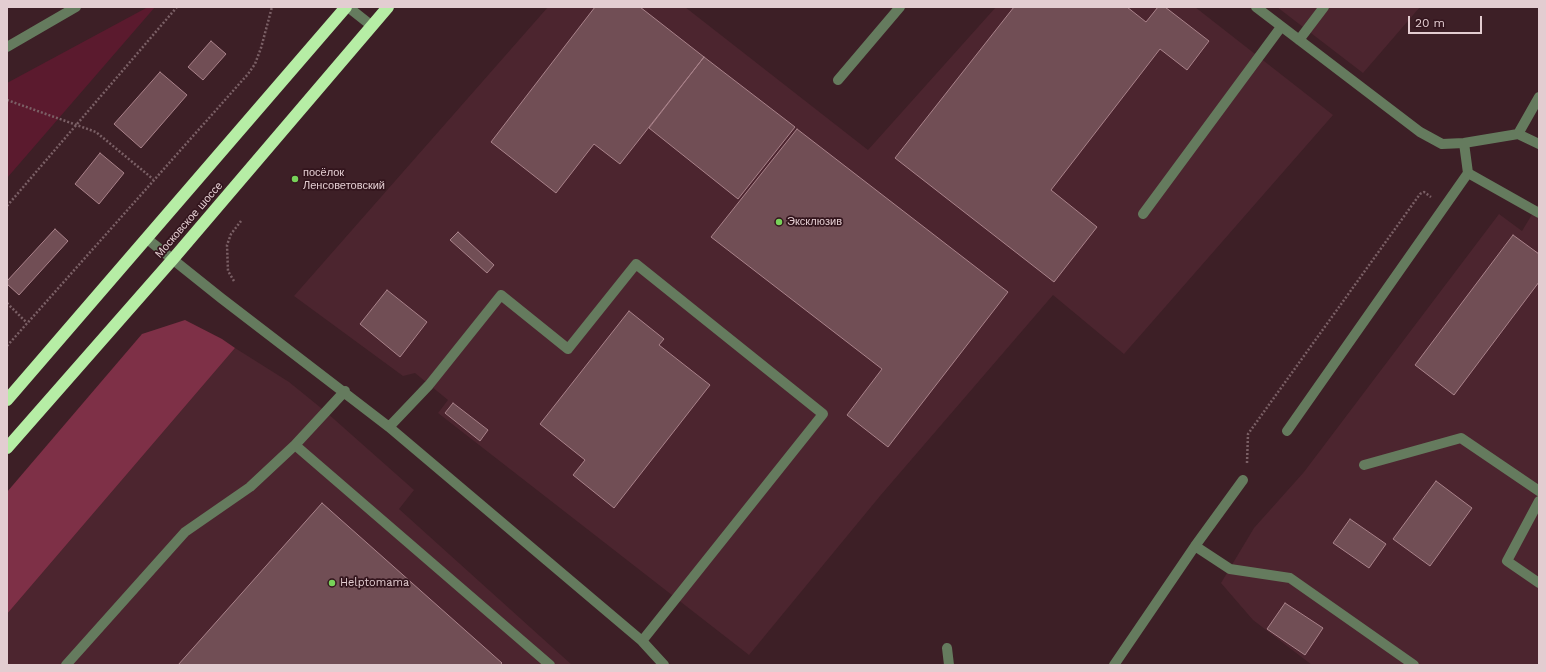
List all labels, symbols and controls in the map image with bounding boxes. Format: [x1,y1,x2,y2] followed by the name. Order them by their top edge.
[1410,8,1484,34] scale bar
[1415,16,1445,30] text: 20 m
[303,166,385,192] place label: посёлок Ленсоветовский
[290,174,300,184] marker: посёлок Ленсоветовский
[152,179,226,261] street label: Московское шоссе
[787,215,842,229] place label: Эксклюзив
[774,217,784,227] marker: Эксклюзив
[340,576,409,590] place label: Helptomama
[327,578,337,588] marker: Helptomama

